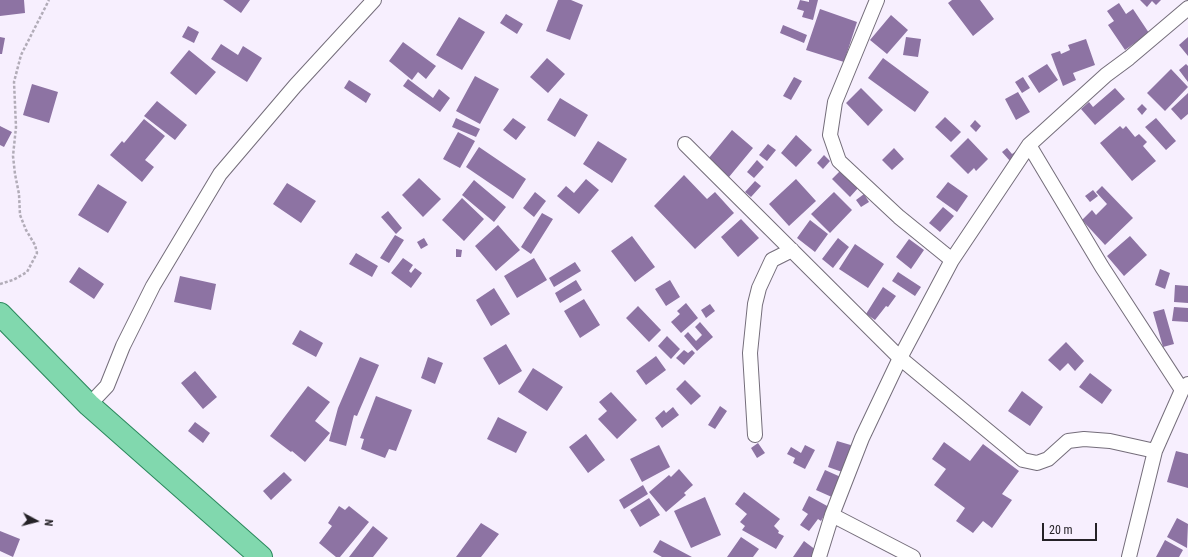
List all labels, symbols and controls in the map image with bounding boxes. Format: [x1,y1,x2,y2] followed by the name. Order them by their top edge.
[16,501,56,541] north arrow
[1044,515,1099,541] scale bar
[42,518,55,527] text: N
[1049,523,1073,537] text: 20 m

